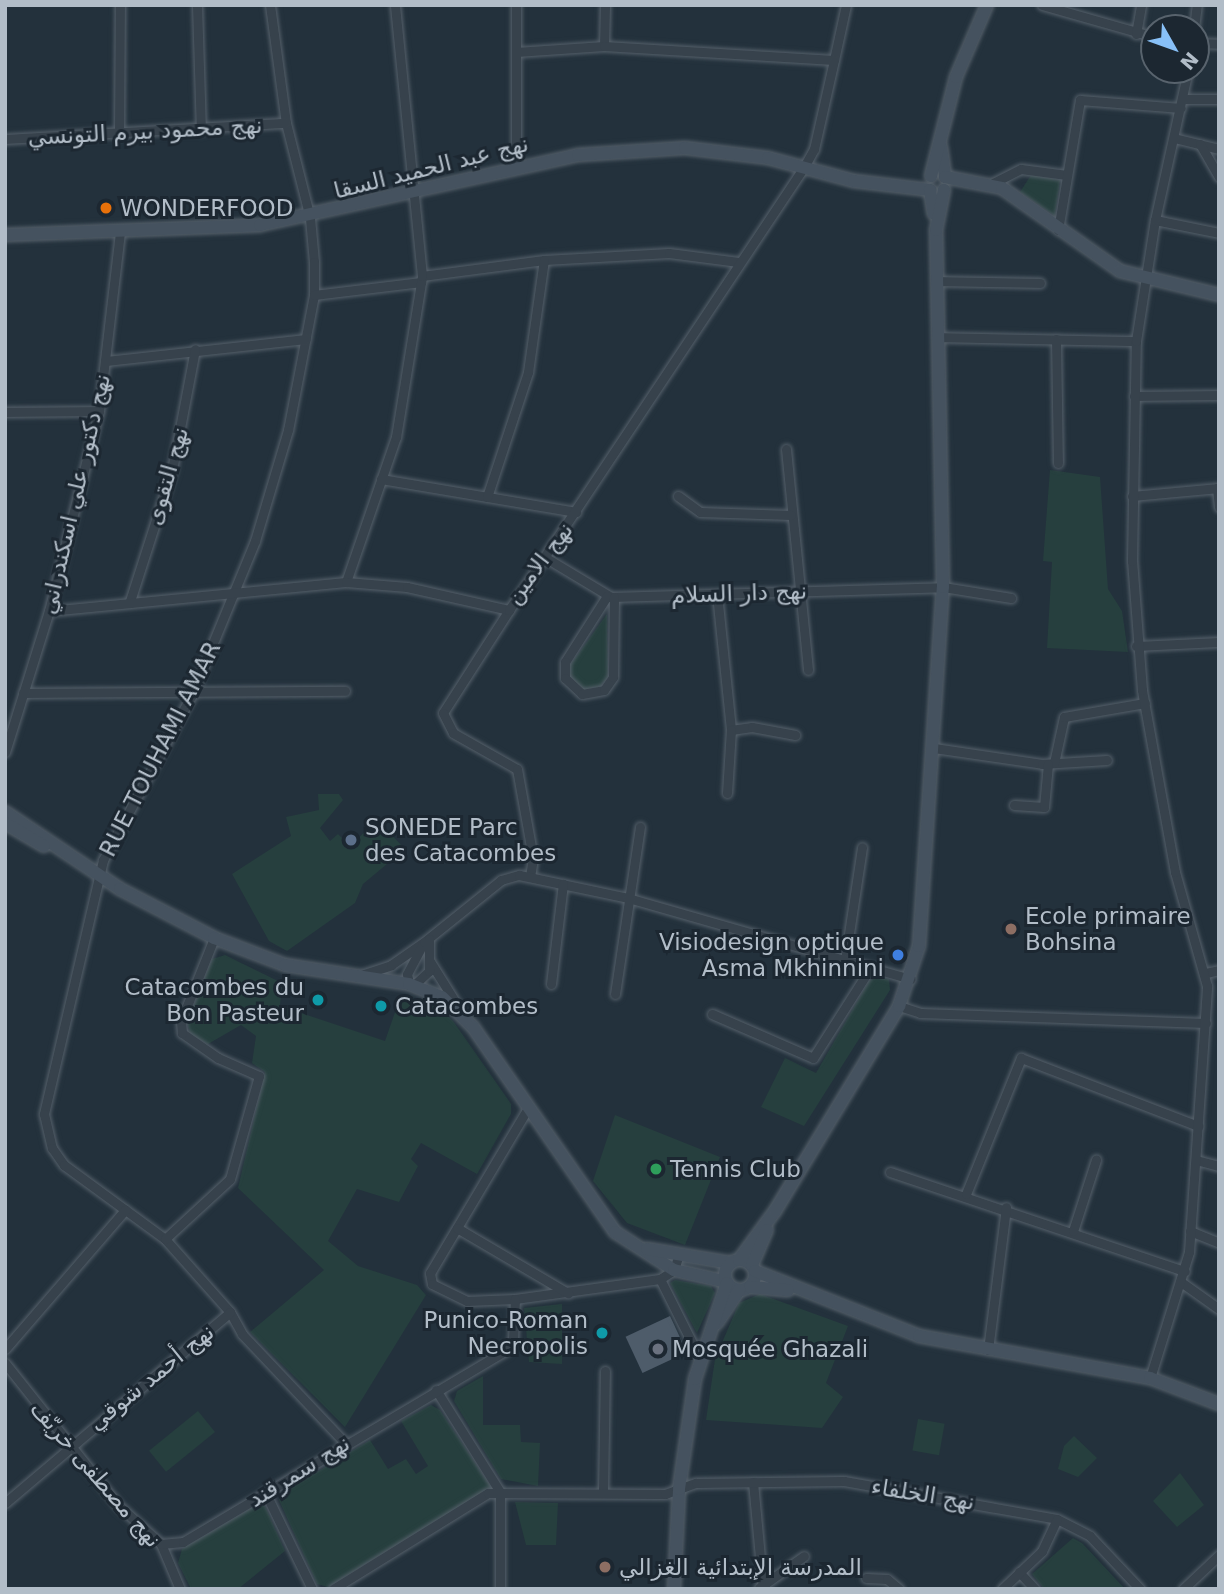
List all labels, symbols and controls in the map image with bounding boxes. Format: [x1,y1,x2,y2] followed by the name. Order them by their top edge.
[1140,14,1210,84] north arrow
[1176,48,1203,74] text: N
[27,111,263,151] street label: نهج محمود بيرم التونسي
[331,129,531,205] street label: نهج عبد الحميد السقا
[120,194,293,222] place label: WONDERFOOD
[98,200,114,216] marker: WONDERFOOD
[34,371,116,617] street label: نهج دكتور علي اسكندراني
[140,424,194,528] street label: نهج التقوى
[499,517,579,609] street label: نهج الامين
[671,577,807,609] street label: نهج دار السلام
[94,637,226,861] street label: RUE TOUHAMI AMAR
[365,813,556,867] place label: SONEDE Parc des Catacombes
[343,832,359,848] marker: SONEDE Parc des Catacombes
[1025,902,1191,956] place label: Ecole primaire Bohsina
[1003,921,1019,937] marker: Ecole primaire Bohsina
[659,928,884,982] place label: Visiodesign optique Asma Mkhinnini
[890,947,906,963] marker: Visiodesign optique Asma Mkhinnini
[124,973,304,1027] place label: Catacombes du Bon Pasteur
[310,992,326,1008] marker: Catacombes du Bon Pasteur
[395,992,538,1020] place label: Catacombes
[373,998,389,1014] marker: Catacombes
[670,1155,801,1183] place label: Tennis Club
[648,1161,664,1177] marker: Tennis Club
[423,1306,588,1360] place label: Punico-Roman Necropolis
[83,1318,219,1436] street label: نهج أحمد شوقي
[594,1325,610,1341] marker: Punico-Roman Necropolis
[672,1335,868,1363] place label: Mosquée Ghazali
[650,1341,666,1357] marker: Mosquée Ghazali
[25,1395,167,1553] street label: نهج مصطفى خريّف
[243,1429,355,1513] street label: نهج سمرقند
[869,1472,977,1516] street label: نهج الخلفاء
[619,1553,862,1581] place label: المدرسة الإبتدائية الغزالي
[597,1559,613,1575] marker: المدرسة الإبتدائية الغزالي

